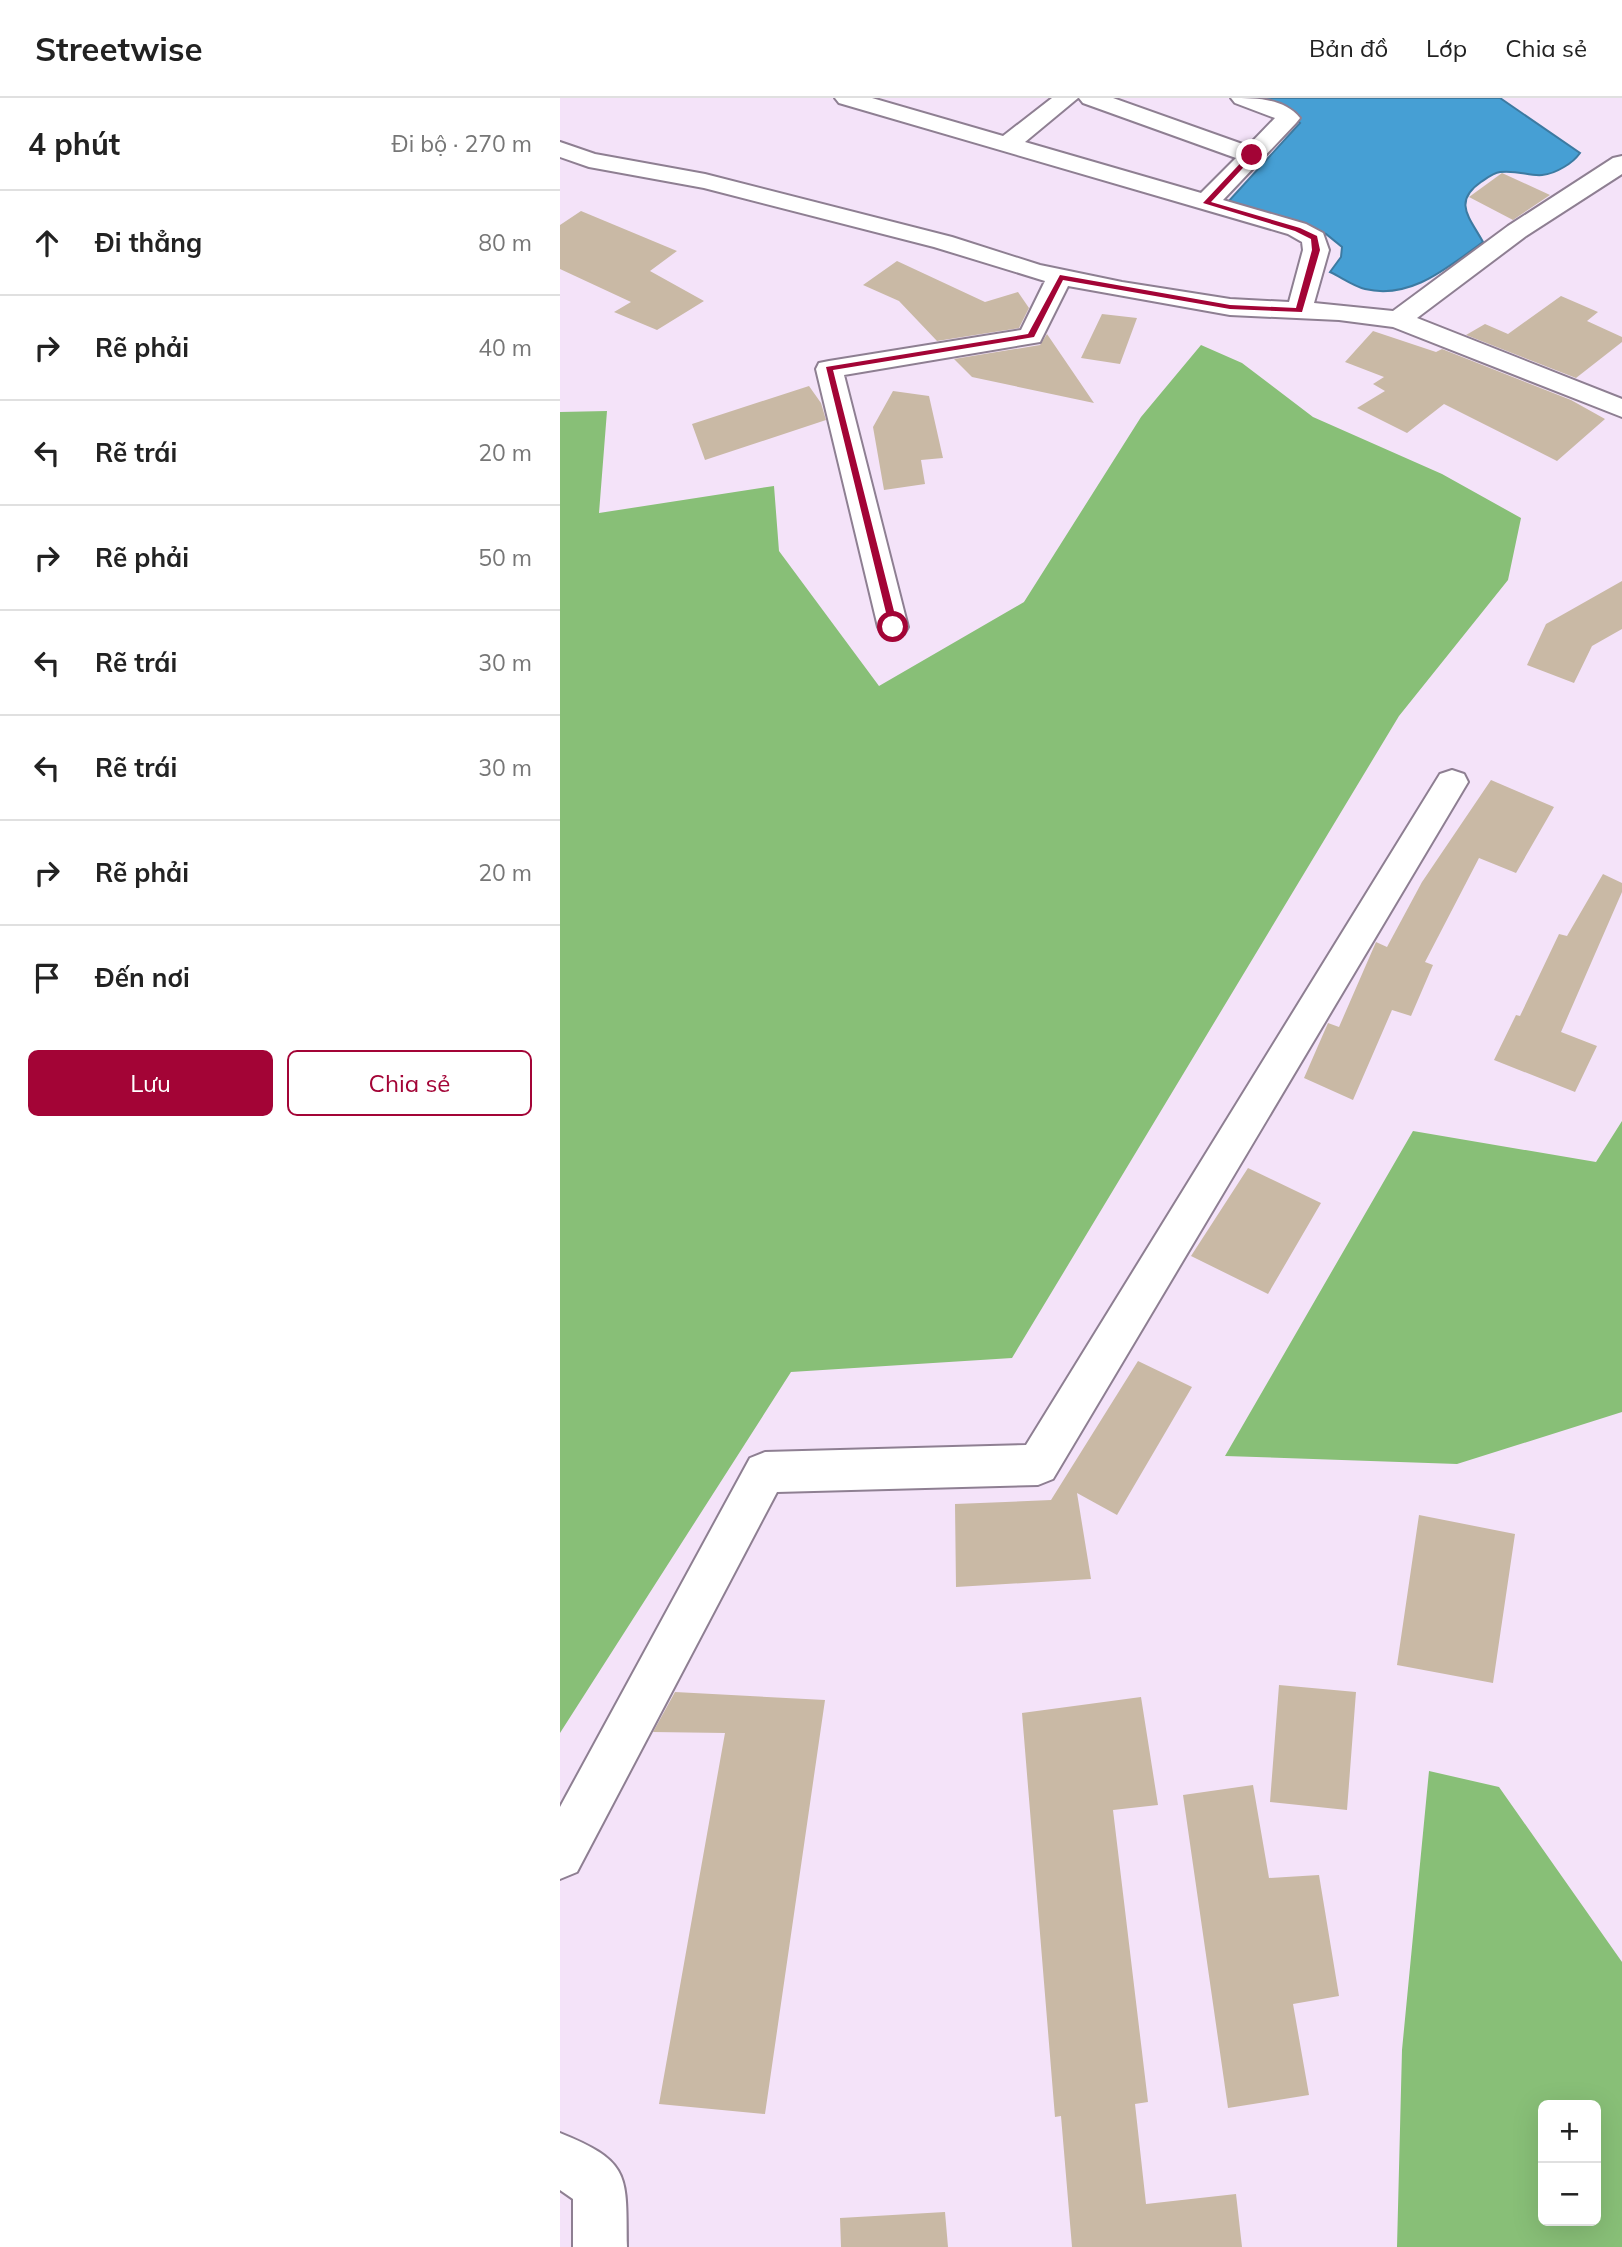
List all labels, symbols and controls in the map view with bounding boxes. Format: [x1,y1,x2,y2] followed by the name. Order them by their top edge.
[35,28,203,69] text: Streetwise
[1309,33,1388,63] text: Bản đồ
[1426,33,1467,63] text: Lớp
[1505,33,1587,63] text: Chia sẻ
[28,125,120,163] text: 4 phút
[391,129,532,158] text: Đi bộ · 270 m
[1236,139,1267,170] route end
[28,224,66,262] icon: ahead
[95,226,202,259] text: Đi thẳng
[478,228,532,257] text: 80 m
[28,329,66,367] icon: right
[95,331,189,364] text: Rẽ phải
[478,333,532,362] text: 40 m
[28,434,66,472] icon: left
[95,436,177,469] text: Rẽ trái
[478,438,532,467] text: 20 m
[28,539,66,577] icon: right
[95,541,189,574] text: Rẽ phải
[478,543,532,572] text: 50 m
[877,611,908,642] route start
[28,644,66,682] icon: left
[95,646,177,679] text: Rẽ trái
[478,648,532,677] text: 30 m
[28,749,66,787] icon: left
[95,751,177,784] text: Rẽ trái
[478,753,532,782] text: 30 m
[28,854,66,892] icon: right
[95,856,189,889] text: Rẽ phải
[478,858,532,887] text: 20 m
[28,959,66,997] icon: arrive
[95,961,190,994] text: Đến nơi
[28,1050,273,1116] button: Lưu
[287,1050,532,1116] button: Chia sẻ
[1538,2100,1601,2226] map controls
[1538,2100,1601,2163] button: +
[1538,2163,1601,2226] button: −

